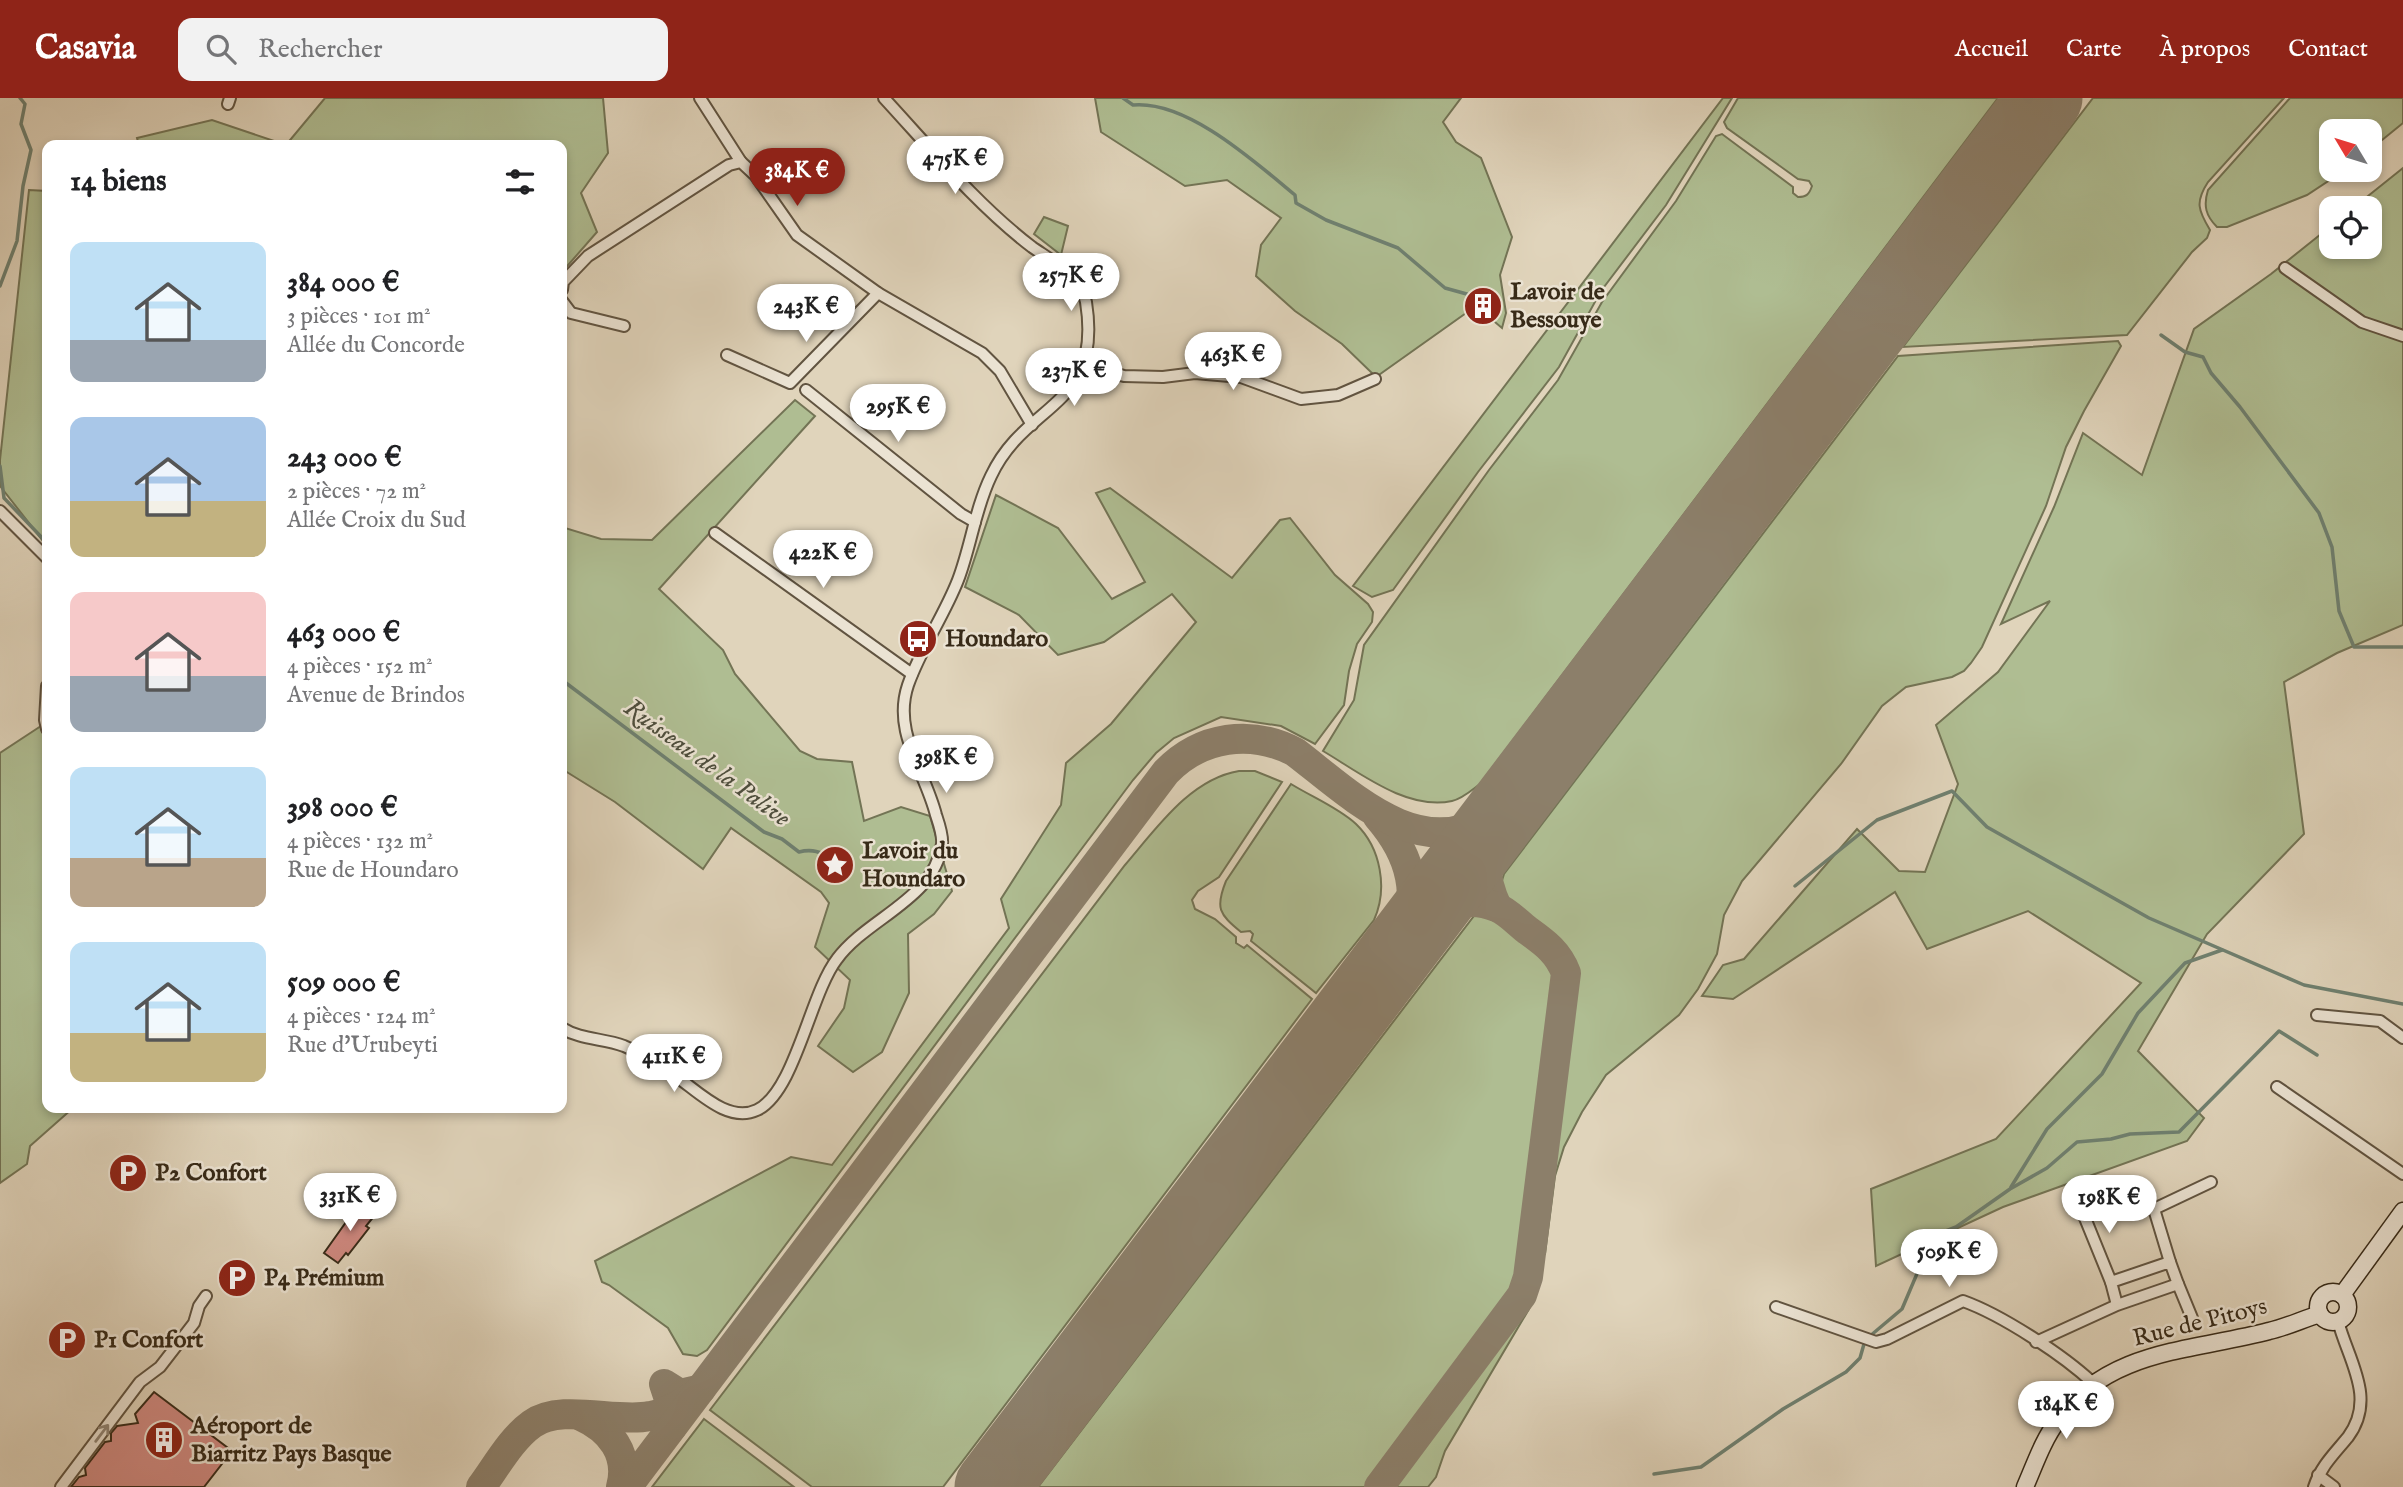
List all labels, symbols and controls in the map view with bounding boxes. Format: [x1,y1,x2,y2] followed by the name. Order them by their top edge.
[178,18,668,81] search box
[35,28,136,70] text: Casavia
[202,30,240,68] icon: search
[258,33,382,66] text: Rechercher
[1955,34,2028,65] text: Accueil
[2066,34,2122,65] text: Carte
[2160,34,2250,65] text: À propos
[2288,34,2368,65] text: Contact
[2319,119,2382,182] north arrow
[2319,119,2382,259] map controls
[898,136,1012,196] pin: 475K €
[923,144,987,173] text: 475K €
[740,148,854,208] pin: 384K €
[765,156,829,185] text: 384K €
[70,163,167,201] text: 14 biens
[501,163,539,201] icon: filters
[2319,196,2382,259] button: locate
[1014,254,1128,313] pin: 257K €
[1039,261,1103,290] text: 257K €
[287,264,400,302] text: 384 000 €
[126,270,210,354] icon: home
[1510,277,1605,336] place label: Lavoir de Bessouye
[749,285,863,344] pin: 243K €
[1462,285,1504,327] building icon: Lavoir de Bessouye
[773,292,839,321] text: 243K €
[287,302,431,331] text: 3 pièces · 101 m²
[287,331,465,360] text: Allée du Concorde
[1176,332,1290,392] pin: 463K €
[1201,340,1265,369] text: 463K €
[1017,348,1131,408] pin: 237K €
[1041,356,1107,385] text: 237K €
[841,384,955,444] pin: 295K €
[866,392,930,421] text: 295K €
[287,439,402,477] text: 243 000 €
[126,445,210,529] icon: home
[287,477,426,506] text: 2 pièces · 72 m²
[287,506,466,535] text: Allée Croix du Sud
[766,531,880,590] pin: 422K €
[789,538,857,567] text: 422K €
[287,614,400,652] text: 463 000 €
[897,618,939,660] bus stop icon: Houndaro
[126,620,210,704] icon: home
[945,624,1048,655] place label: Houndaro
[287,652,433,681] text: 4 pièces · 152 m²
[287,681,465,710] text: Avenue de Brindos
[617,691,797,835] water label: Ruisseau de la Palive
[889,736,1003,795] pin: 398K €
[915,743,977,772] text: 398K €
[287,789,398,827] text: 398 000 €
[126,795,210,879] icon: home
[287,827,433,856] text: 4 pièces · 132 m²
[862,836,965,895] place label: Lavoir du Houndaro
[814,844,856,886] place icon: Lavoir du Houndaro
[287,856,459,885] text: Rue de Houndaro
[287,964,400,1002] text: 509 000 €
[126,970,210,1054] icon: home
[287,1002,436,1031] text: 4 pièces · 124 m²
[287,1031,438,1060] text: Rue d'Urubeyti
[617,1034,731,1094] pin: 411K €
[642,1042,706,1071] text: 411K €
[107,1152,149,1194] parking icon: P2 Confort
[155,1158,267,1189] place label: P2 Confort
[293,1174,407,1233] pin: 331K €
[2052,1176,2166,1235] pin: 198K €
[320,1181,380,1210] text: 331K €
[2078,1183,2140,1212] text: 198K €
[1892,1230,2006,1289] pin: 509K €
[1917,1237,1981,1266] text: 509K €
[216,1257,258,1299] parking icon: P4 Prémium
[264,1263,385,1294] place label: P4 Prémium
[2130,1291,2270,1355] street label: Rue de Pitoys
[46,1319,88,1361] parking icon: P1 Confort
[94,1325,204,1356] place label: P1 Confort
[2009,1382,2123,1441] pin: 184K €
[2034,1389,2098,1418] text: 184K €
[190,1411,392,1470] place label: Aéroport de Biarritz Pays Basque
[143,1419,185,1461] building icon: Aéroport de Biarritz Pays Basque
[95,1424,110,1442] one-way arrow

